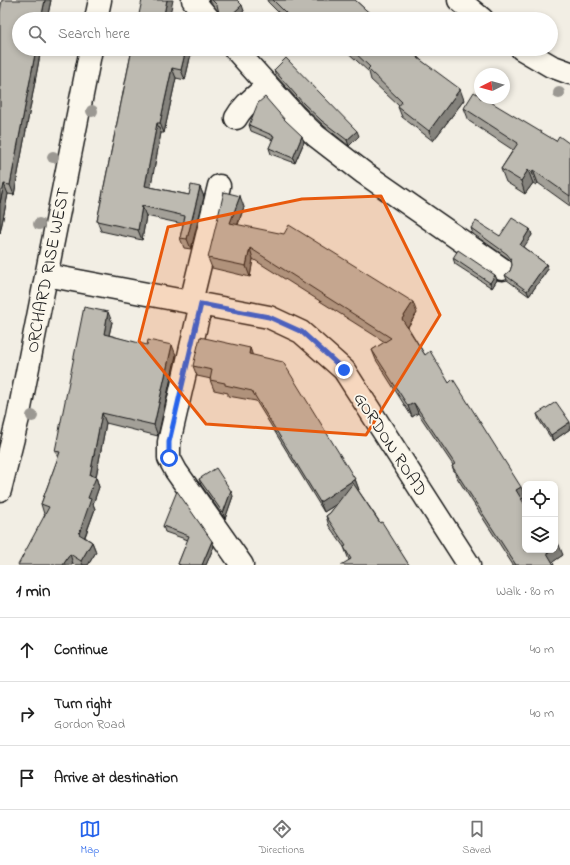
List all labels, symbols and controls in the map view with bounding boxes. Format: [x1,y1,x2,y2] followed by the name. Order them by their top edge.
[12,12,558,56] search box
[26,23,48,45] icon: search
[58,23,130,45] text: Search here
[474,68,510,104] north arrow
[20,186,78,355] street label: ORCHARD RISE WEST
[335,361,353,379] route end
[346,388,433,502] street label: GORDON ROAD
[160,449,178,467] route start
[522,481,558,553] map controls
[522,481,558,517] button: locate
[522,517,558,553] button: layers
[16,579,50,604] text: 1 min
[496,582,554,601] text: Walk · 80 m
[16,639,38,661] icon: ahead
[54,639,108,661] text: Continue
[530,640,554,659] text: 40 m
[54,693,112,715] text: Turn right
[16,703,38,725] icon: right
[530,704,554,723] text: 40 m
[54,715,125,734] text: Gordon Road
[16,767,38,789] icon: arrive
[54,767,178,789] text: Arrive at destination
[79,818,101,858] tab: Map
[259,818,304,858] tab: Directions
[462,818,491,858] tab: Saved

